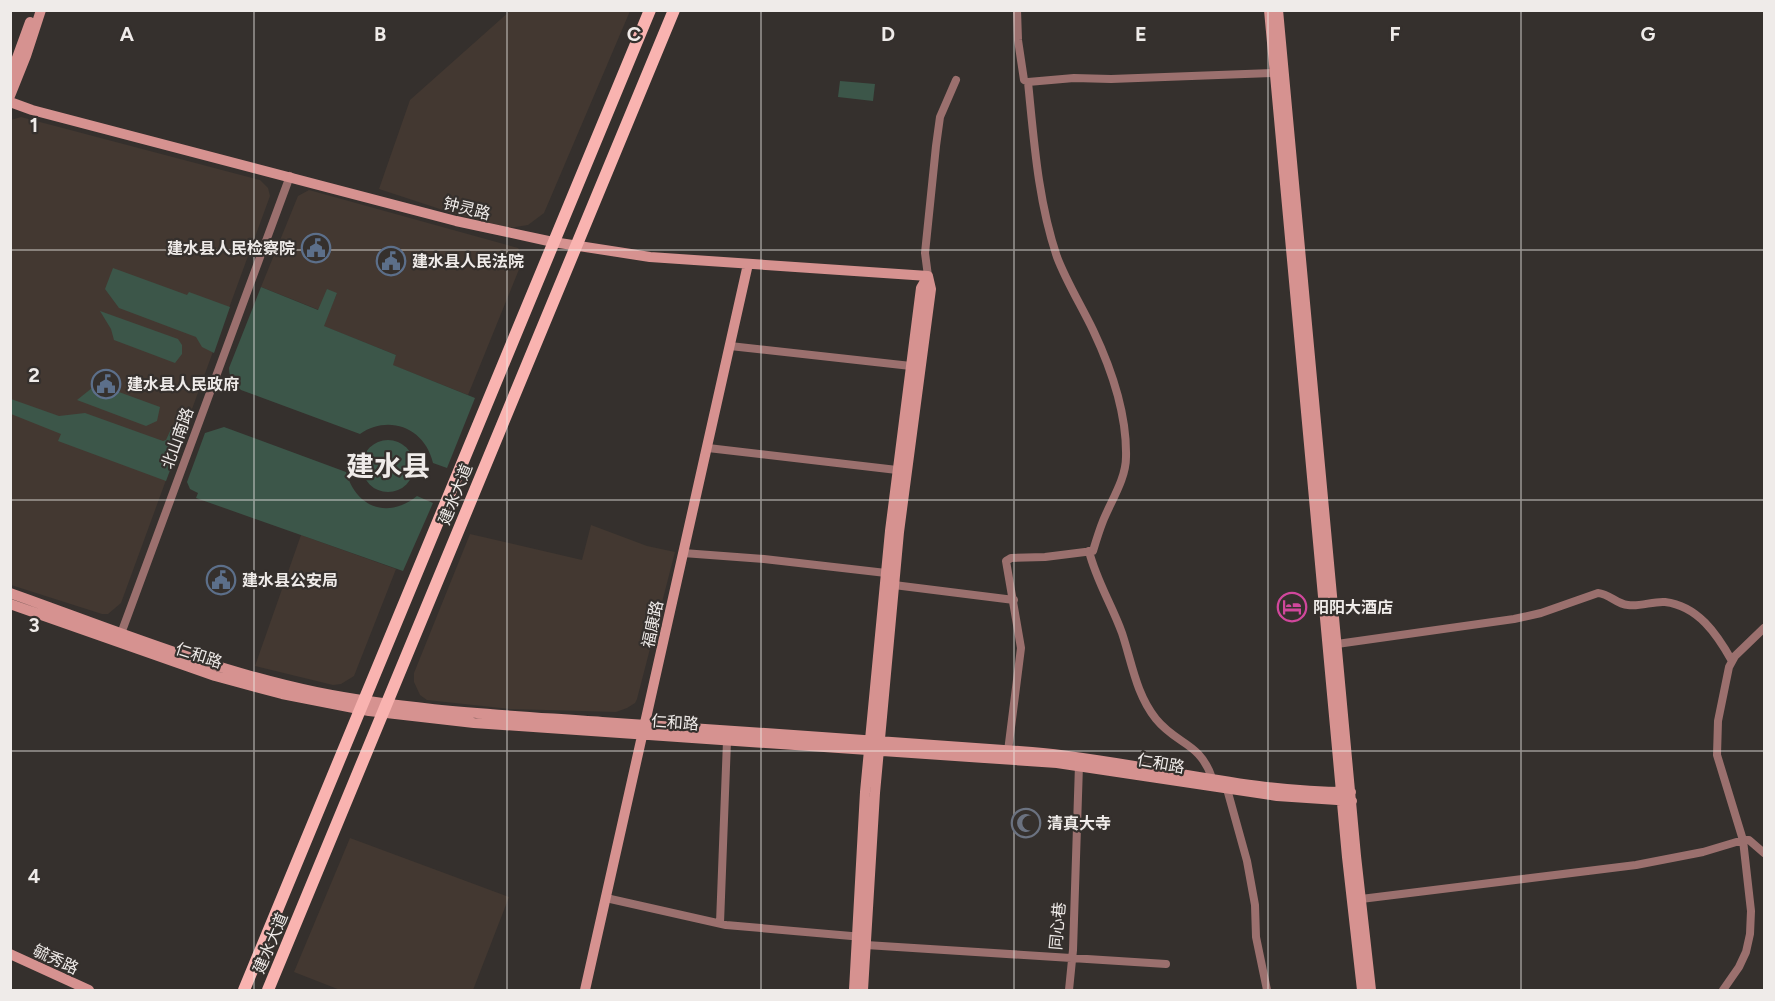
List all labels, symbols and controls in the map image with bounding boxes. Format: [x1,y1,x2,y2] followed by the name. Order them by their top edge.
[120,22,135,46] text: A
[374,22,386,46] text: B
[627,22,641,46] text: C
[881,22,895,46] text: D
[1135,22,1147,46] text: E
[1389,22,1401,46] text: F
[1641,22,1656,46] text: G
[30,113,38,137] text: 1
[441,193,492,224] street label: 钟灵路
[300,232,332,264] public building icon: 建水县人民检察院
[167,239,295,258] place label: 建水县人民检察院
[375,245,407,277] public building icon: 建水县人民法院
[412,252,524,271] place label: 建水县人民法院
[28,363,40,387] text: 2
[90,368,122,400] public building icon: 建水县人民政府
[127,375,239,394] place label: 建水县人民政府
[158,405,197,471] street label: 北山南路
[346,449,430,483] district label: 建水县
[435,461,476,527] street label: 建水大道
[205,564,237,596] public building icon: 建水县公安局
[242,571,338,590] place label: 建水县公安局
[1276,591,1308,623] hotel icon: 阳阳大酒店
[1313,598,1393,617] place label: 阳阳大酒店
[638,599,667,650] street label: 福康路
[28,613,40,637] text: 3
[173,639,225,672] street label: 仁和路
[650,711,700,734] street label: 仁和路
[1136,750,1186,777] street label: 仁和路
[1010,807,1042,839] mosque icon: 清真大寺
[1047,814,1111,833] place label: 清真大寺
[28,864,41,888] text: 4
[1046,901,1069,951] street label: 同心巷
[249,910,292,976] street label: 建水大道
[30,941,82,978] street label: 毓秀路

